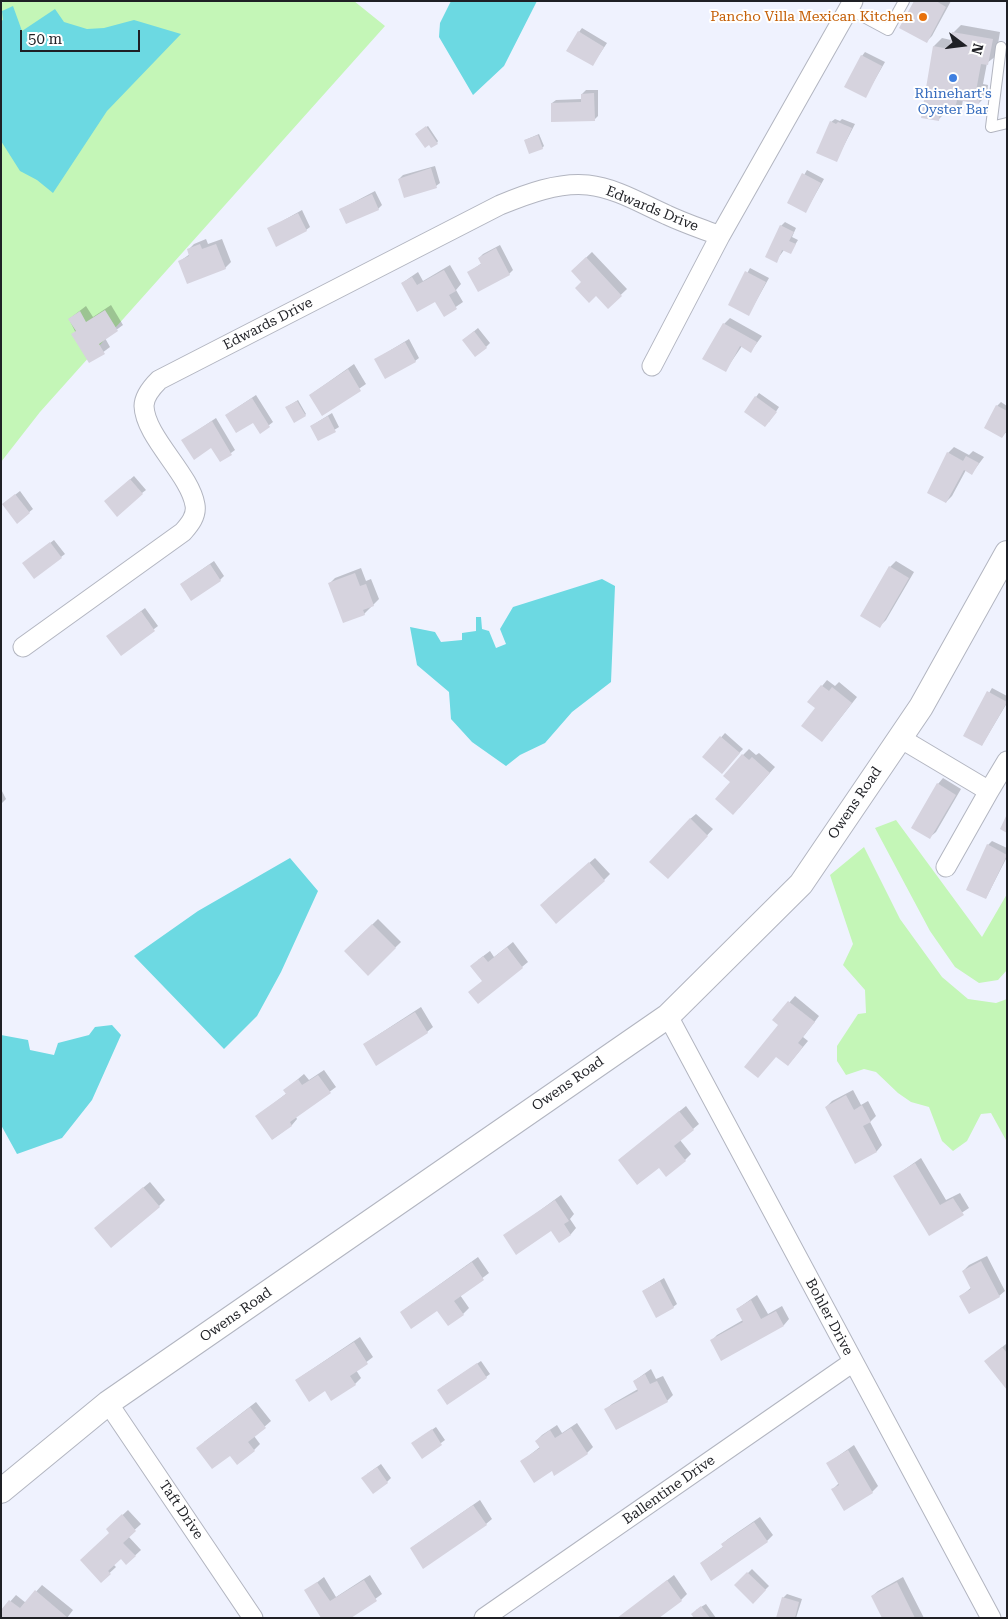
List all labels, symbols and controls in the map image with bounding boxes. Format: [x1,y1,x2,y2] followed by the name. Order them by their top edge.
[710,9,913,25] place label: Pancho Villa Mexican Kitchen
[917,11,929,23] marker: Pancho Villa Mexican Kitchen
[22,20,142,52] scale bar
[938,20,988,70] north arrow
[28,30,62,48] text: 50 m
[968,42,987,56] text: N
[947,72,959,84] marker: Rhinehart's Oyster Bar
[914,86,992,118] place label: Rhinehart's Oyster Bar
[603,183,701,235] street label: Edwards Drive
[220,294,316,354] street label: Edwards Drive
[825,764,885,842] street label: Owens Road
[529,1053,607,1115] street label: Owens Road
[802,1276,856,1358] street label: Bohler Drive
[197,1284,275,1346] street label: Owens Road
[620,1452,718,1528] street label: Ballentine Drive
[155,1477,207,1543] street label: Taft Drive

